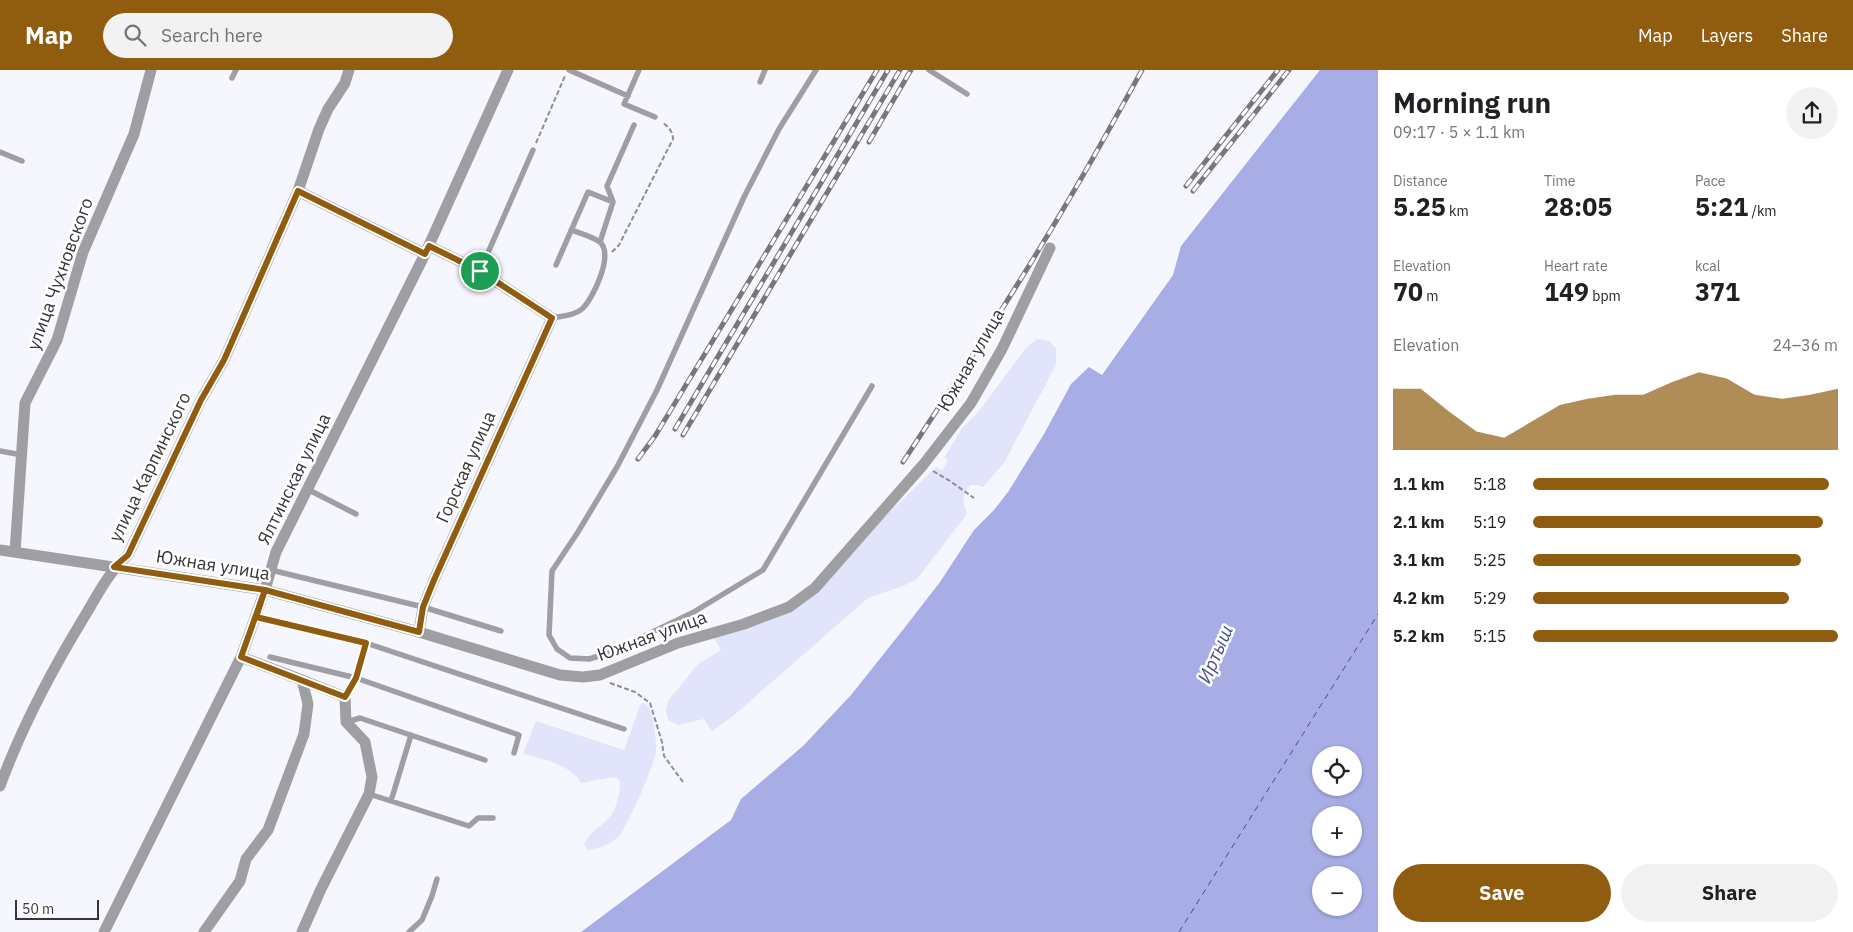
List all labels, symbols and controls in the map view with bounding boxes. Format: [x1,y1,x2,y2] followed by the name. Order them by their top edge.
[103,13,453,58] search box
[25,19,73,51] text: Map
[121,21,149,49] icon: search
[161,23,263,47] text: Search here
[1638,24,1673,47] text: Map
[1701,24,1753,47] text: Layers
[1781,24,1828,47] text: Share
[1393,84,1551,121] text: Morning run
[1786,87,1838,139] button: share
[1393,122,1525,142] text: 09:17 · 5 × 1.1 km
[1393,172,1448,190] text: Distance
[1544,172,1575,190] text: Time
[1695,172,1725,190] text: Pace
[1393,190,1446,223] text: 5.25
[1544,190,1612,223] text: 28:05
[1695,190,1748,223] text: 5:21
[21,194,98,353] street label: улица Чухновского
[1446,202,1469,220] text: km
[1748,202,1777,220] text: /km
[459,250,501,292] pin
[466,257,494,285] icon: arrive
[1393,257,1451,275] text: Elevation
[1544,257,1608,275] text: Heart rate
[1695,257,1720,275] text: kcal
[1393,275,1423,308] text: 70
[1544,275,1589,308] text: 149
[1695,275,1740,308] text: 371
[1423,287,1439,305] text: m
[1589,287,1621,305] text: bpm
[932,304,1009,415] street label: Южная улица
[1393,335,1459,355] text: Elevation
[1772,335,1838,355] text: 24–36 m
[103,388,196,545] street label: улица Карпинского
[431,407,501,526] street label: Горская улица
[252,409,336,548] street label: Ялтинская улица
[1393,474,1444,494] text: 1.1 km
[1473,474,1506,494] text: 5:18
[1393,512,1444,532] text: 2.1 km
[1473,512,1506,532] text: 5:19
[155,544,272,585] street label: Южная улица
[1393,550,1444,570] text: 3.1 km
[1473,550,1506,570] text: 5:25
[1393,588,1444,608] text: 4.2 km
[1473,588,1506,608] text: 5:29
[594,605,710,666] street label: Южная улица
[1192,621,1238,687] water label: Иртыш
[1393,626,1444,646] text: 5.2 km
[1473,626,1506,646] text: 5:15
[1312,746,1362,916] map controls
[1312,746,1362,796] button: locate
[1312,806,1362,856] button: +
[1393,864,1611,922] button: Save
[1621,864,1838,922] button: Share
[1312,866,1362,916] button: −
[15,897,99,920] scale bar
[22,900,54,918] text: 50 m

